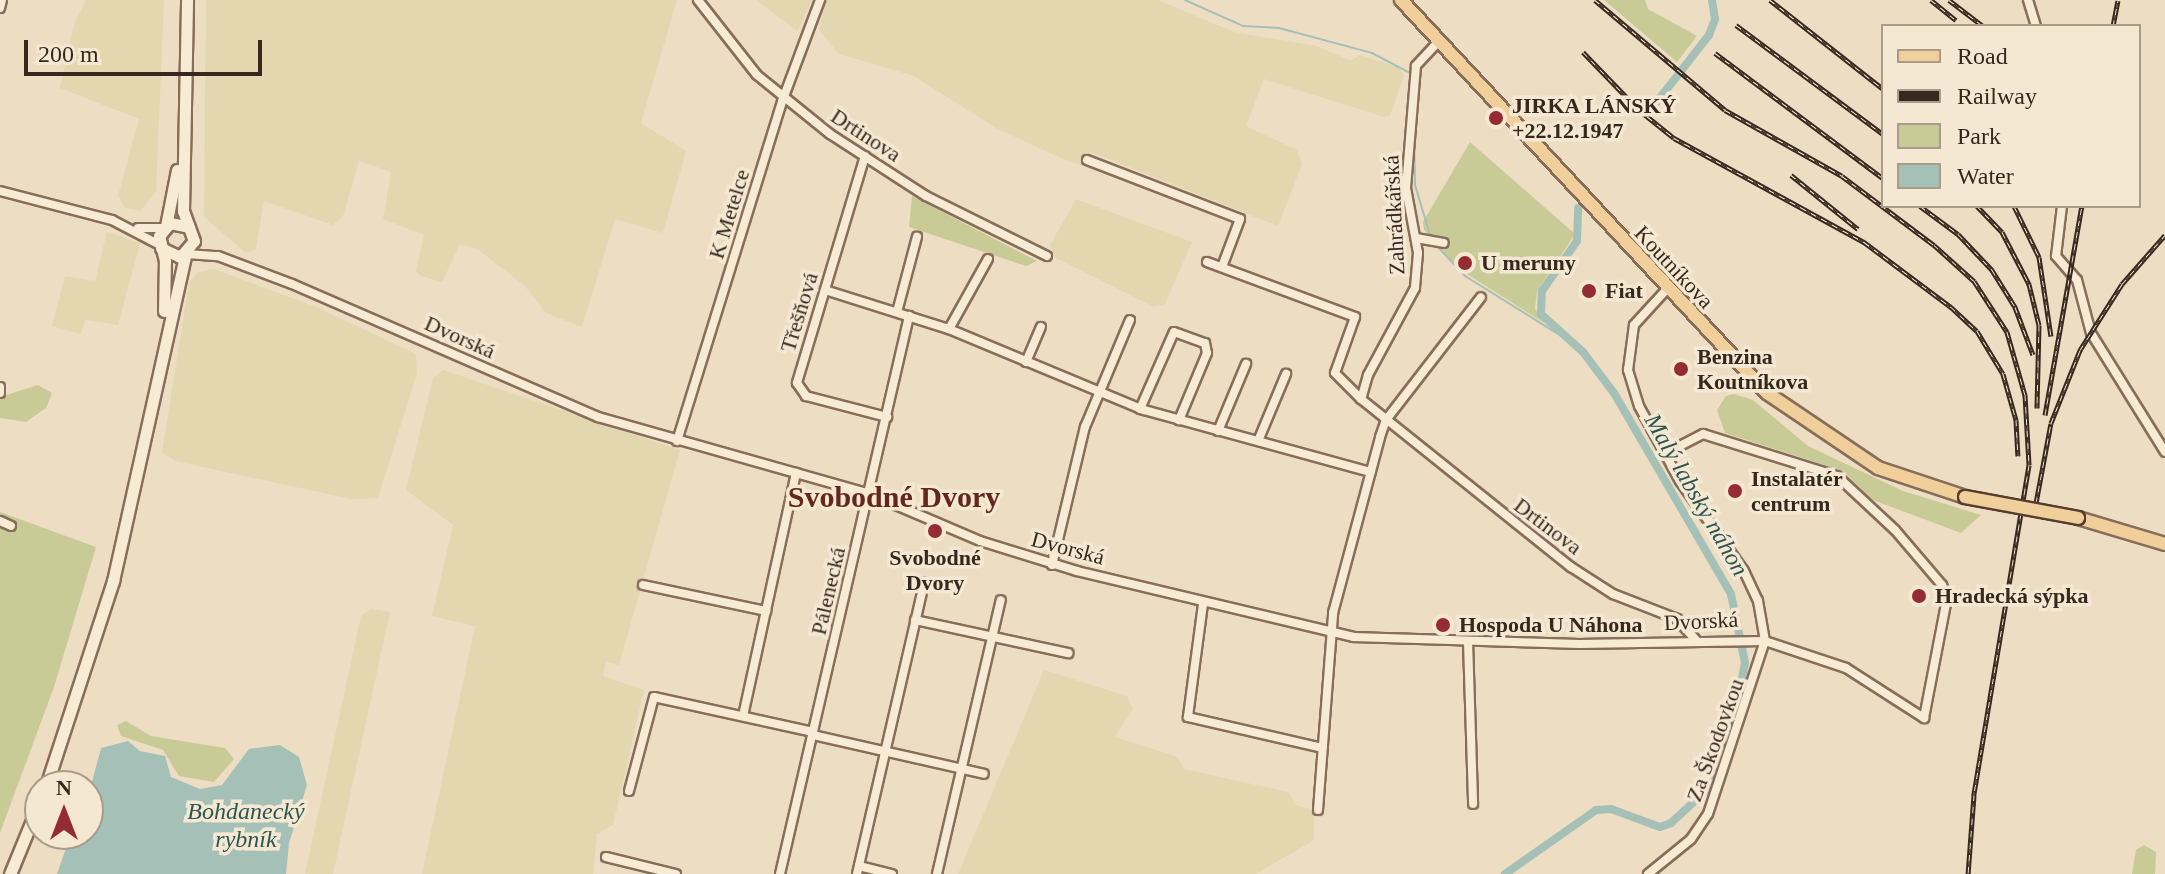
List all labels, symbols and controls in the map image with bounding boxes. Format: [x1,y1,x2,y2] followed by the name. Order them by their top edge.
[28,24,266,74] scale bar
[1881,24,2141,208] legend
[38,41,99,67] text: 200 m
[1957,43,2008,69] text: Road
[1957,83,2037,109] text: Railway
[1512,92,1678,144] place label: JIRKA LÁNSKÝ +22.12.1947
[826,103,906,167] street label: Drtinova
[1487,109,1505,127] marker: JIRKA LÁNSKÝ +22.12.1947
[1957,123,2001,149] text: Park
[1378,155,1410,275] street label: Zahrádkářská
[1957,163,2014,189] text: Water
[703,166,755,262] street label: K Metelce
[1629,220,1719,314] street label: Koutníkova
[1481,250,1576,276] place label: U meruny
[1456,254,1474,272] marker: U meruny
[774,269,824,355] street label: Třešňová
[1605,278,1643,304] place label: Fiat
[1580,282,1598,300] marker: Fiat
[421,310,499,364] street label: Dvorská
[1697,343,1808,394] place label: Benzina Koutníkova
[1672,360,1690,378] marker: Benzina Koutníkova
[1638,409,1754,581] water label: Malý labský náhon
[1751,465,1843,516] place label: Instalatér centrum
[788,479,1000,515] district label: Svobodné Dvory
[1726,482,1744,500] marker: Instalatér centrum
[1509,492,1587,560] street label: Drtinova
[926,522,944,540] marker: Svobodné Dvory
[1029,526,1107,570] street label: Dvorská
[889,544,981,596] place label: Svobodné Dvory
[805,545,851,637] street label: Pálenecká
[1935,583,2088,609] place label: Hradecká sýpka
[1910,587,1928,605] marker: Hradecká sýpka
[1663,606,1739,636] street label: Dvorská
[1459,612,1642,638] place label: Hospoda U Náhona
[1434,616,1452,634] marker: Hospoda U Náhona
[1681,675,1749,805] street label: Za Škodovkou
[24,770,104,850] north arrow
[56,775,72,800] text: N
[187,798,305,854] water label: Bohdanecký rybník

